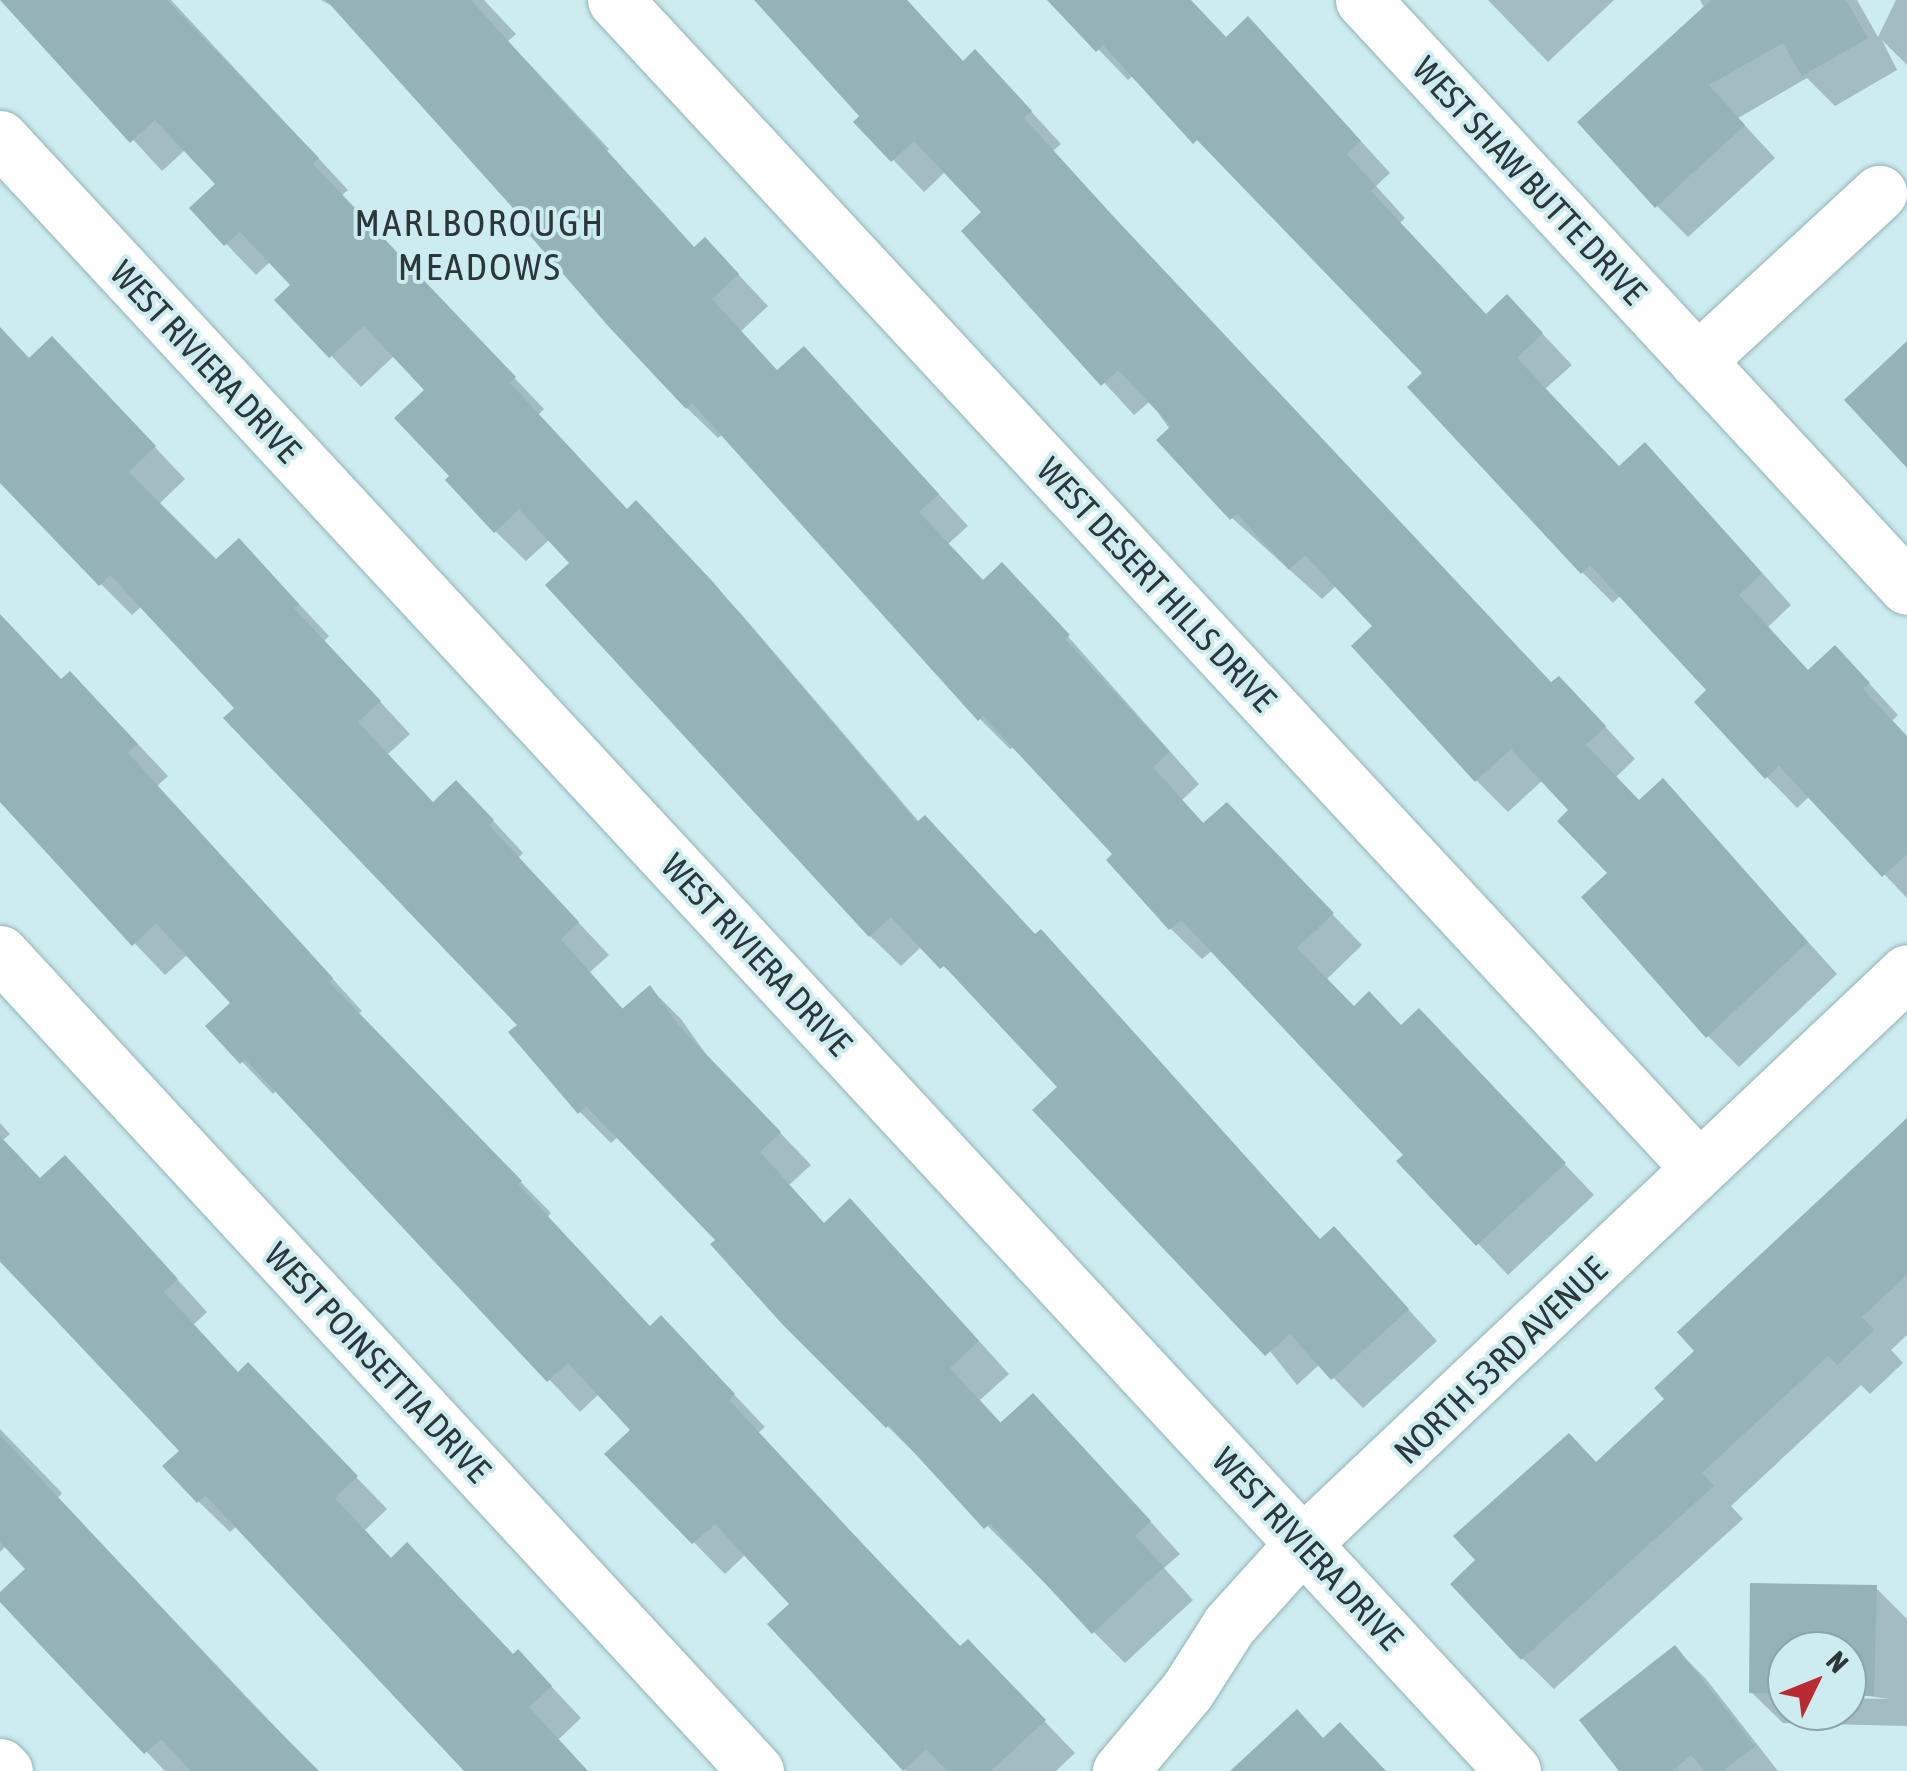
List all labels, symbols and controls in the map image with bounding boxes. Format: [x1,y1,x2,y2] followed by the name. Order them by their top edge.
[1405,48,1655,312] street label: WEST SHAW BUTTE DRIVE
[355,200,605,290] district label: MARLBOROUGH MEADOWS
[102,252,310,470] street label: WEST RIVIERA DRIVE
[1029,449,1285,719] street label: WEST DESERT HILLS DRIVE
[653,845,861,1063] street label: WEST RIVIERA DRIVE
[256,1234,500,1490] street label: WEST POINSETTIA DRIVE
[1385,1248,1615,1472] street label: NORTH 53RD AVENUE
[1204,1439,1412,1657] street label: WEST RIVIERA DRIVE
[1767,1631,1867,1731] north arrow
[1820,1645,1855,1679] text: N

